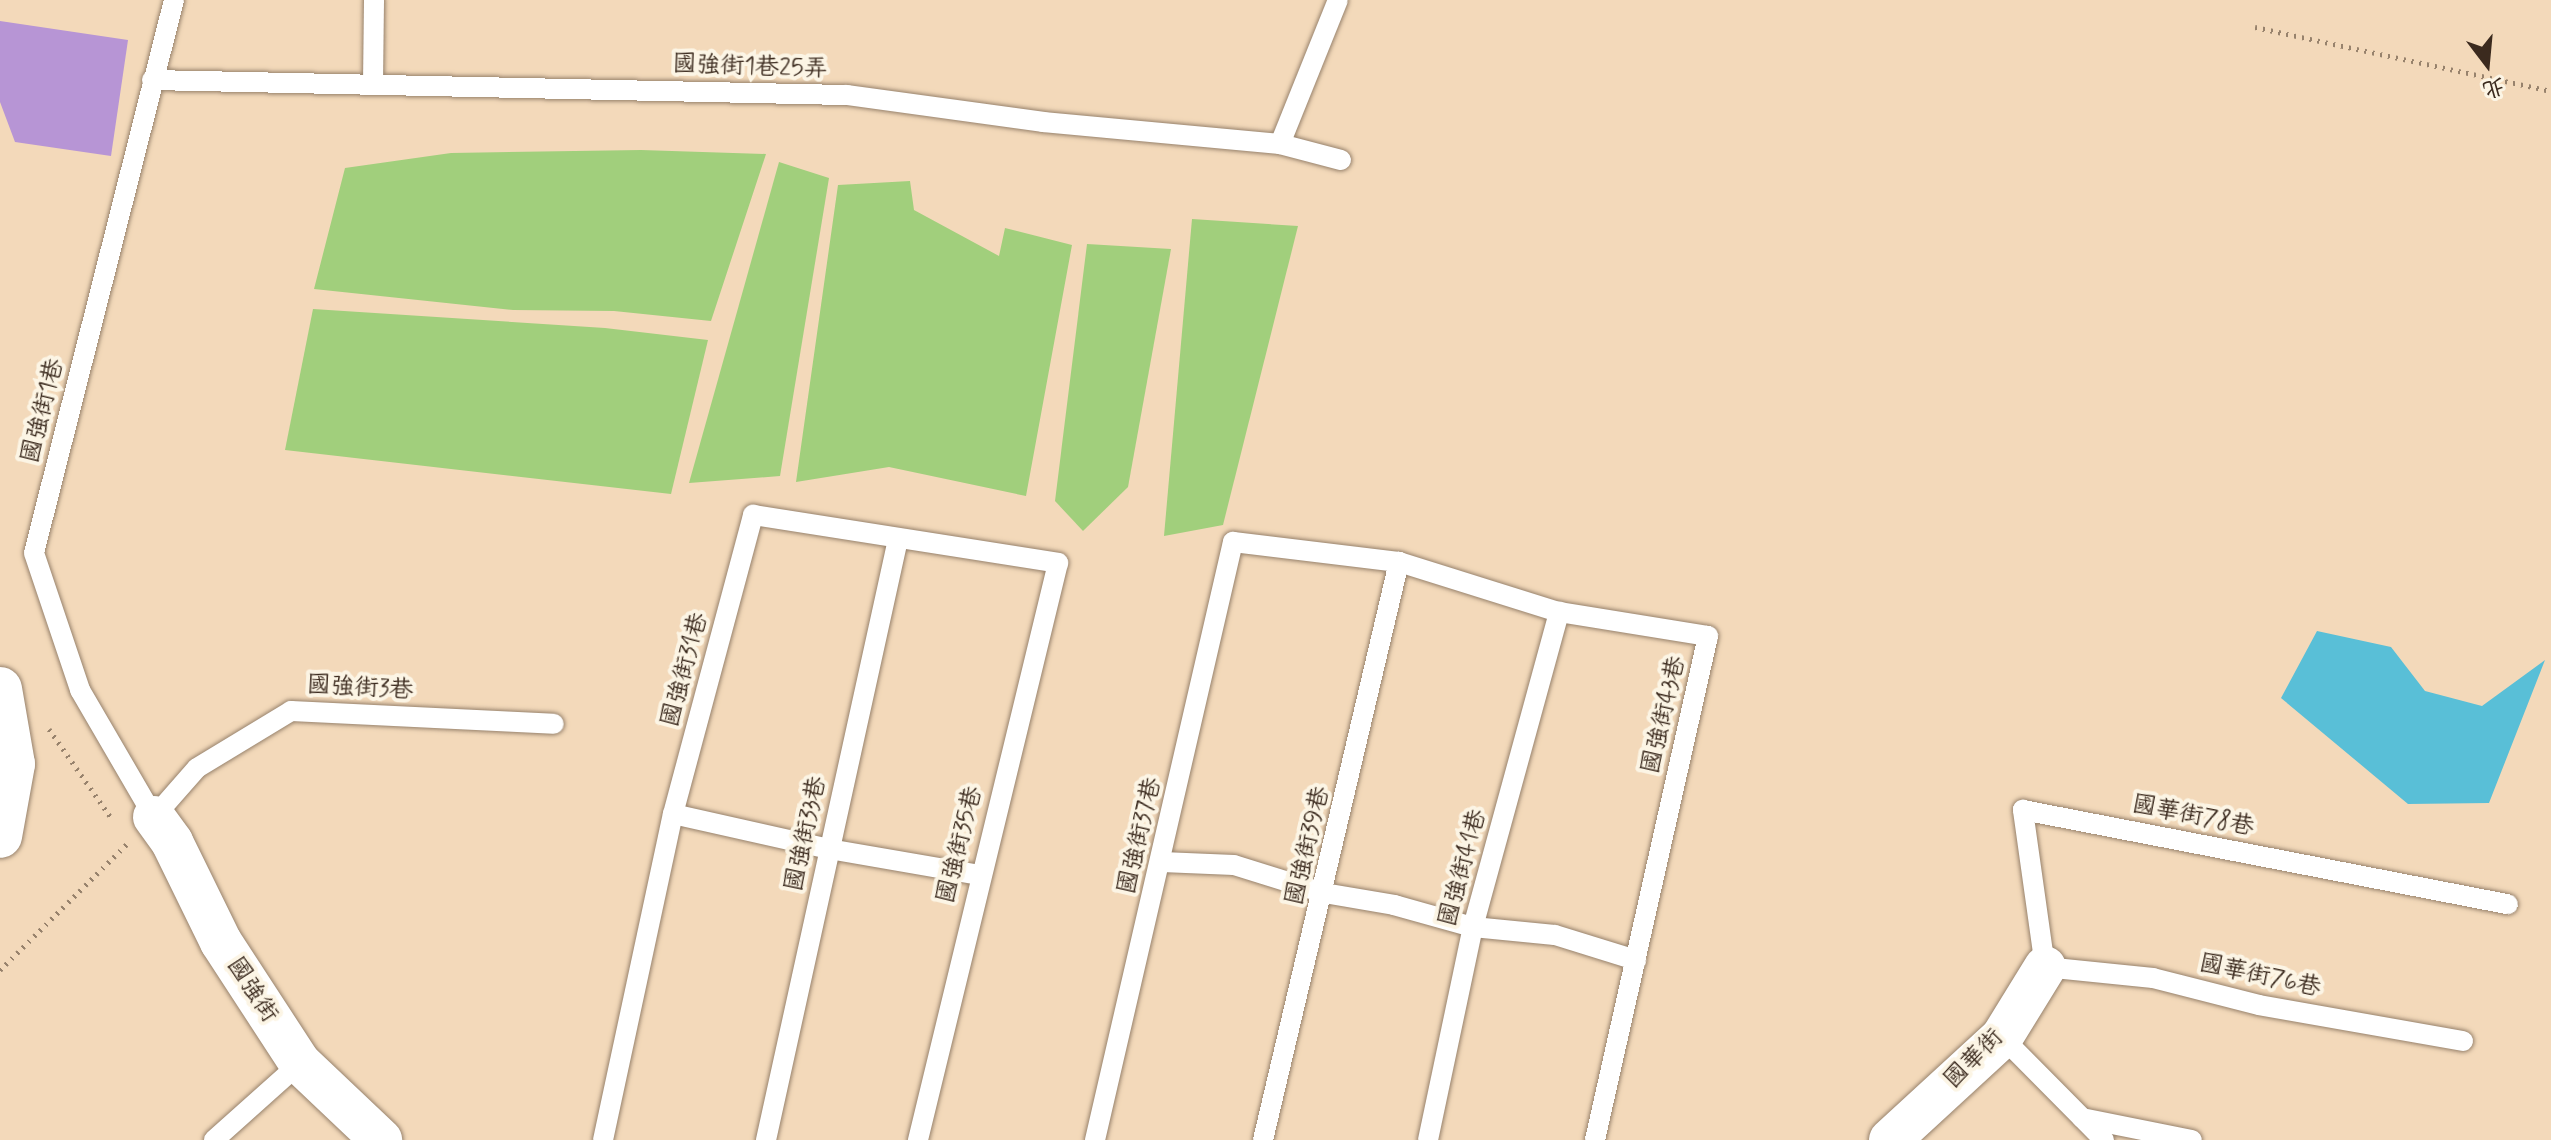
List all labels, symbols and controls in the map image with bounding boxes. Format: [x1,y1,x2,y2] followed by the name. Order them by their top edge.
[2447,24,2527,104] north arrow
[672,50,828,84] street label: 國強街1巷25弄
[2479,71,2508,104] text: 北
[16,356,70,466] street label: 國強街1巷
[656,610,714,730] street label: 國強街31巷
[1636,653,1692,777] street label: 國強街43巷
[306,671,414,705] street label: 國強街3巷
[780,774,832,894] street label: 國強街33巷
[1113,775,1167,897] street label: 國強街37巷
[932,783,988,907] street label: 國強街35巷
[1280,784,1336,908] street label: 國強街39巷
[2130,790,2256,842] street label: 國華街78巷
[1434,806,1492,930] street label: 國強街41巷
[2196,949,2324,1003] street label: 國華街76巷
[220,952,284,1028] street label: 國強街
[1938,1023,2010,1095] street label: 國華街

